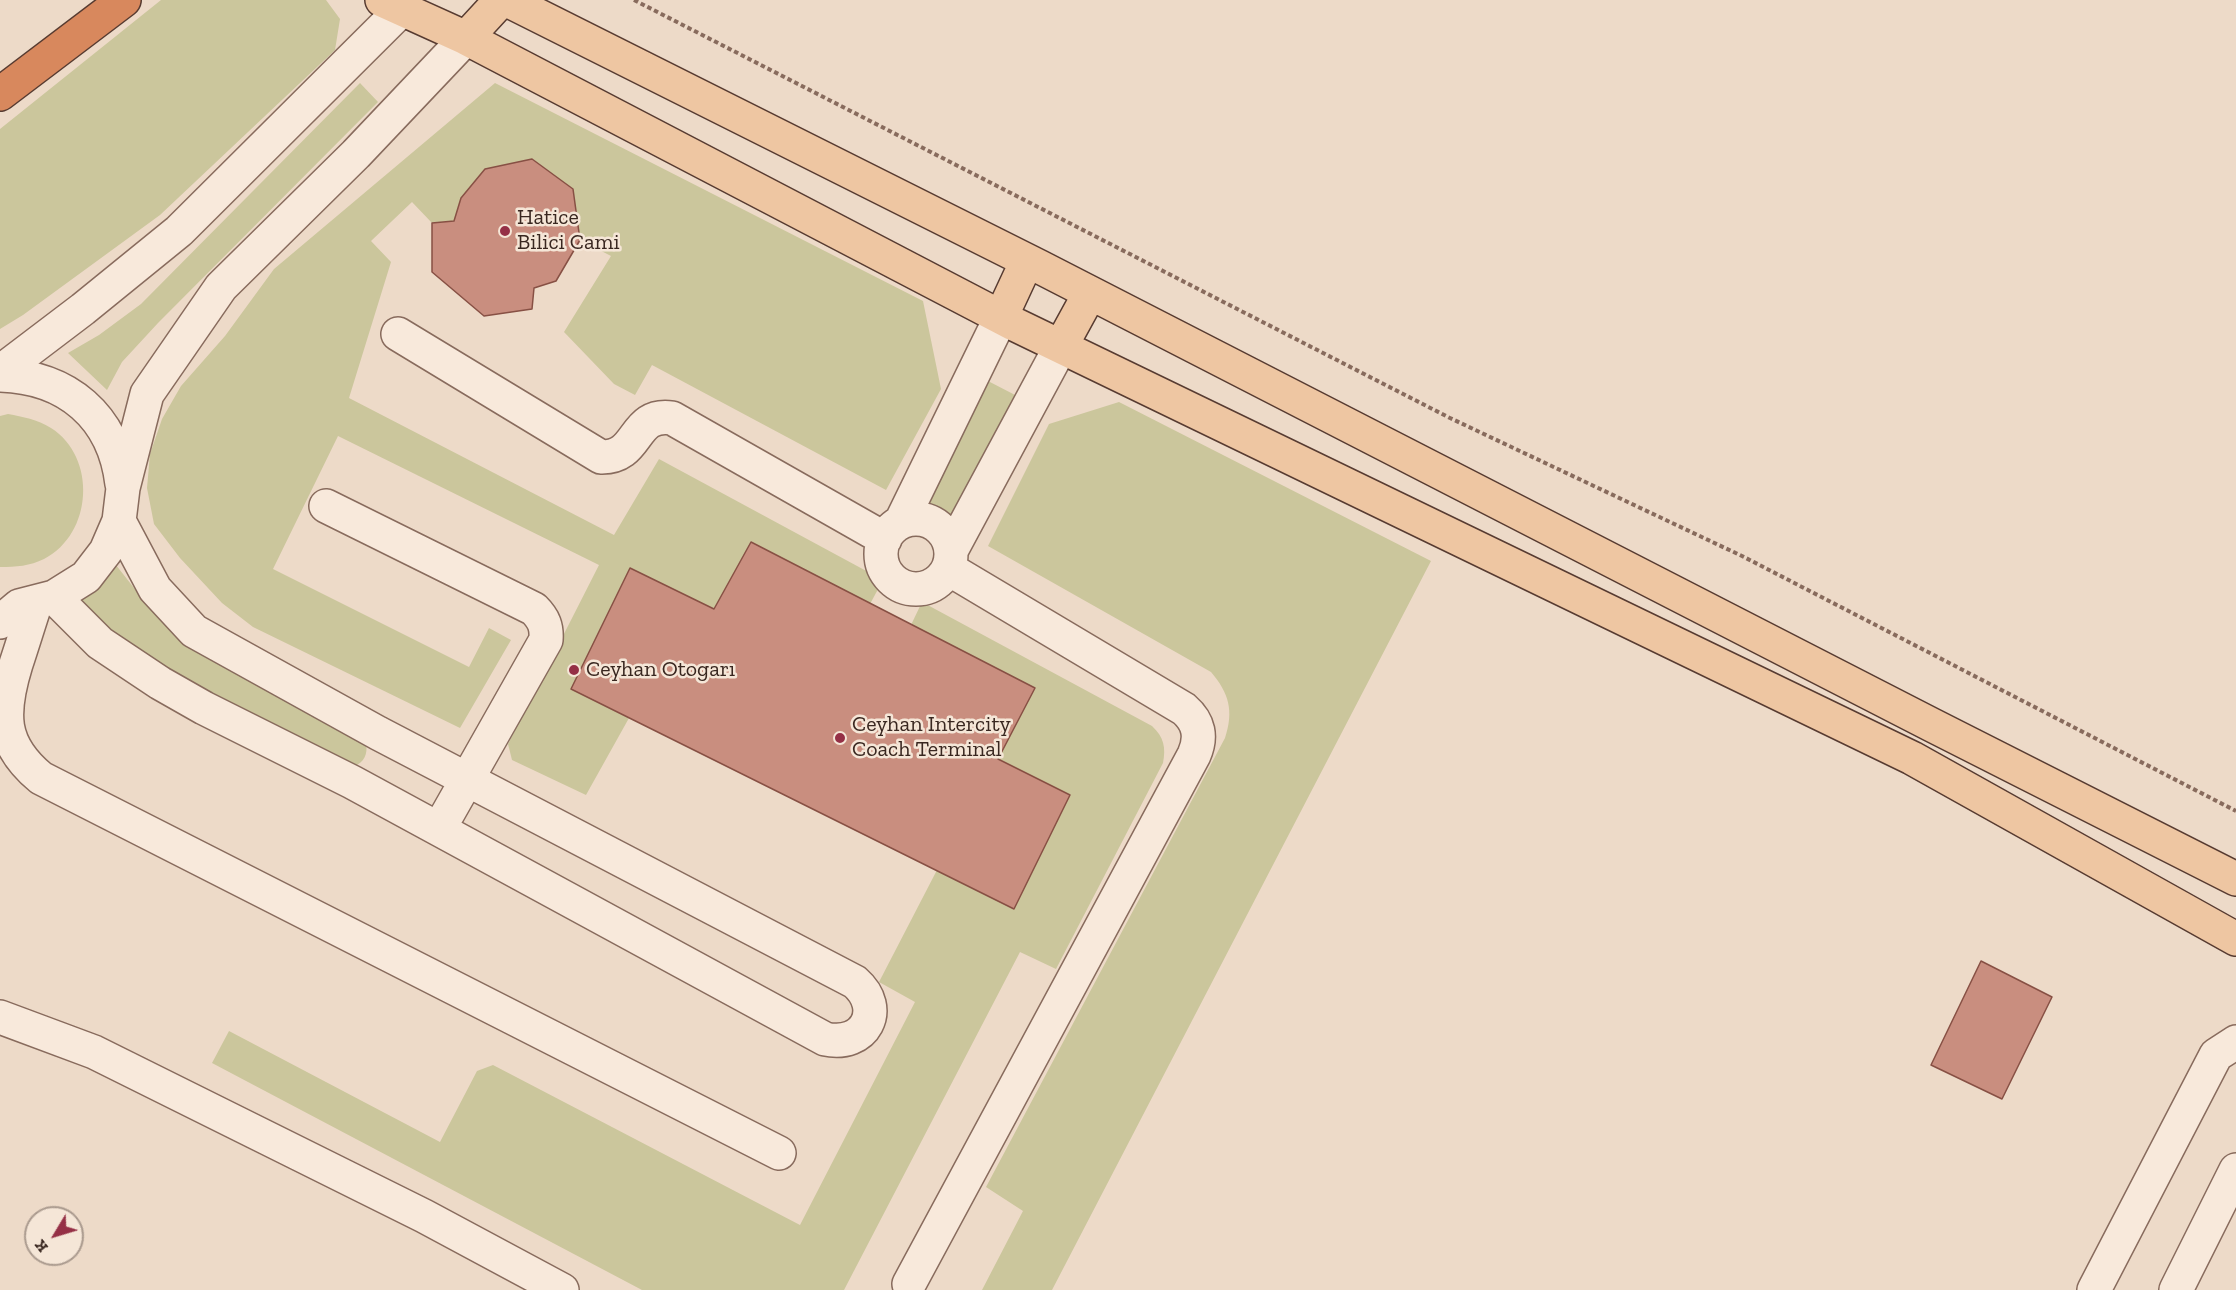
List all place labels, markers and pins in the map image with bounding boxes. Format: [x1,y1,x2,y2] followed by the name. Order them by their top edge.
[517,205,620,256] place label: Hatice Bilici Cami
[498,224,512,238] marker: Hatice Bilici Cami
[586,657,735,683] place label: Ceyhan Otogarı
[567,663,581,677] marker: Ceyhan Otogarı
[852,712,1011,764] place label: Ceyhan Intercity Coach Terminal
[833,731,847,745] marker: Ceyhan Intercity Coach Terminal

